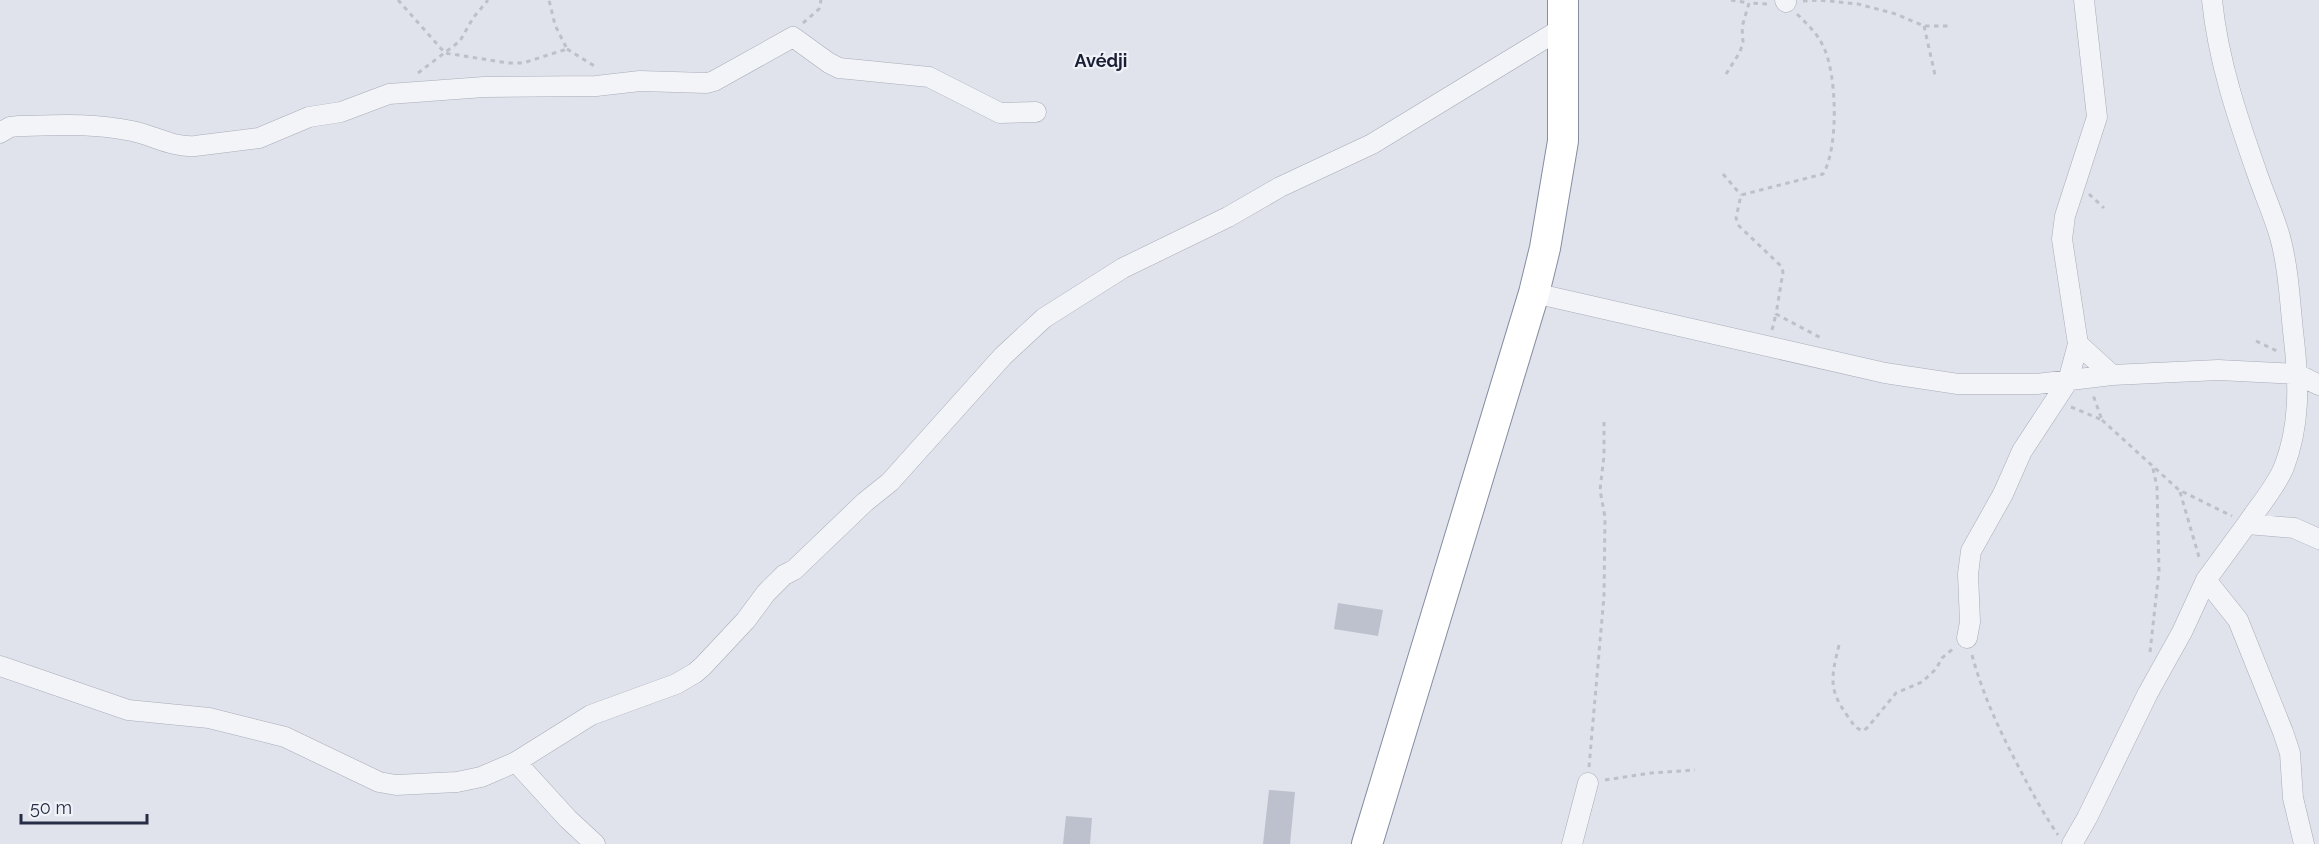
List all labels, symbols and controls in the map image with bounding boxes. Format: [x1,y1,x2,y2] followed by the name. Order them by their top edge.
[1075,50,1127,71] district label: Avédji
[21,787,147,825] scale bar
[30,797,72,818] text: 50 m

